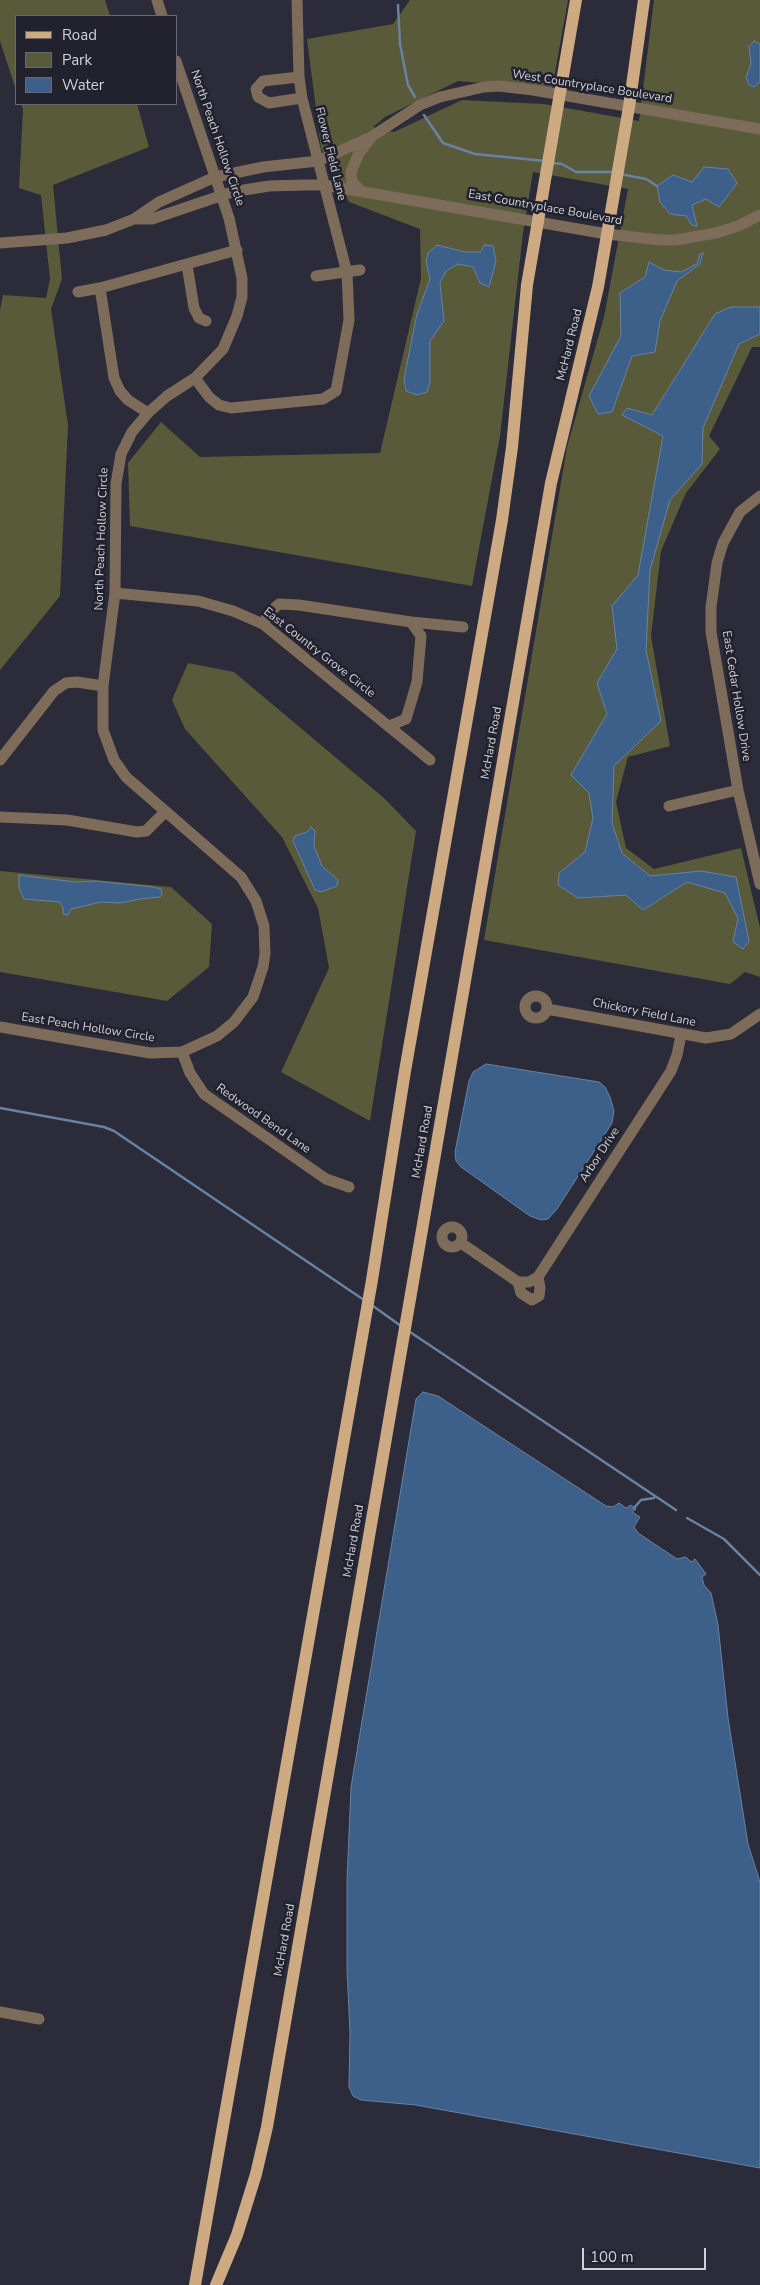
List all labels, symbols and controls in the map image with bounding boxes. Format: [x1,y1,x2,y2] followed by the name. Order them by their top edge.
[15,15,178,105] legend
[62,25,97,45] text: Road
[62,50,92,70] text: Park
[511,67,673,107] street label: West Countryplace Boulevard
[187,68,247,208] street label: North Peach Hollow Circle
[62,75,104,95] text: Water
[311,106,349,202] street label: Flower Field Lane
[467,187,623,229] street label: East Countryplace Boulevard
[554,308,586,382] street label: McHard Road
[92,467,112,611] street label: North Peach Hollow Circle
[260,605,378,701] street label: East Country Grove Circle
[719,630,753,762] street label: East Cedar Hollow Drive
[479,706,505,780] street label: McHard Road
[591,996,697,1030] street label: Chickory Field Lane
[20,1010,156,1046] street label: East Peach Hollow Circle
[213,1081,313,1157] street label: Redwood Bend Lane
[410,1105,436,1179] street label: McHard Road
[577,1125,623,1185] street label: Arbor Drive
[341,1504,367,1578] street label: McHard Road
[272,1903,298,1977] street label: McHard Road
[585,2238,709,2270] scale bar
[590,2247,634,2267] text: 100 m

